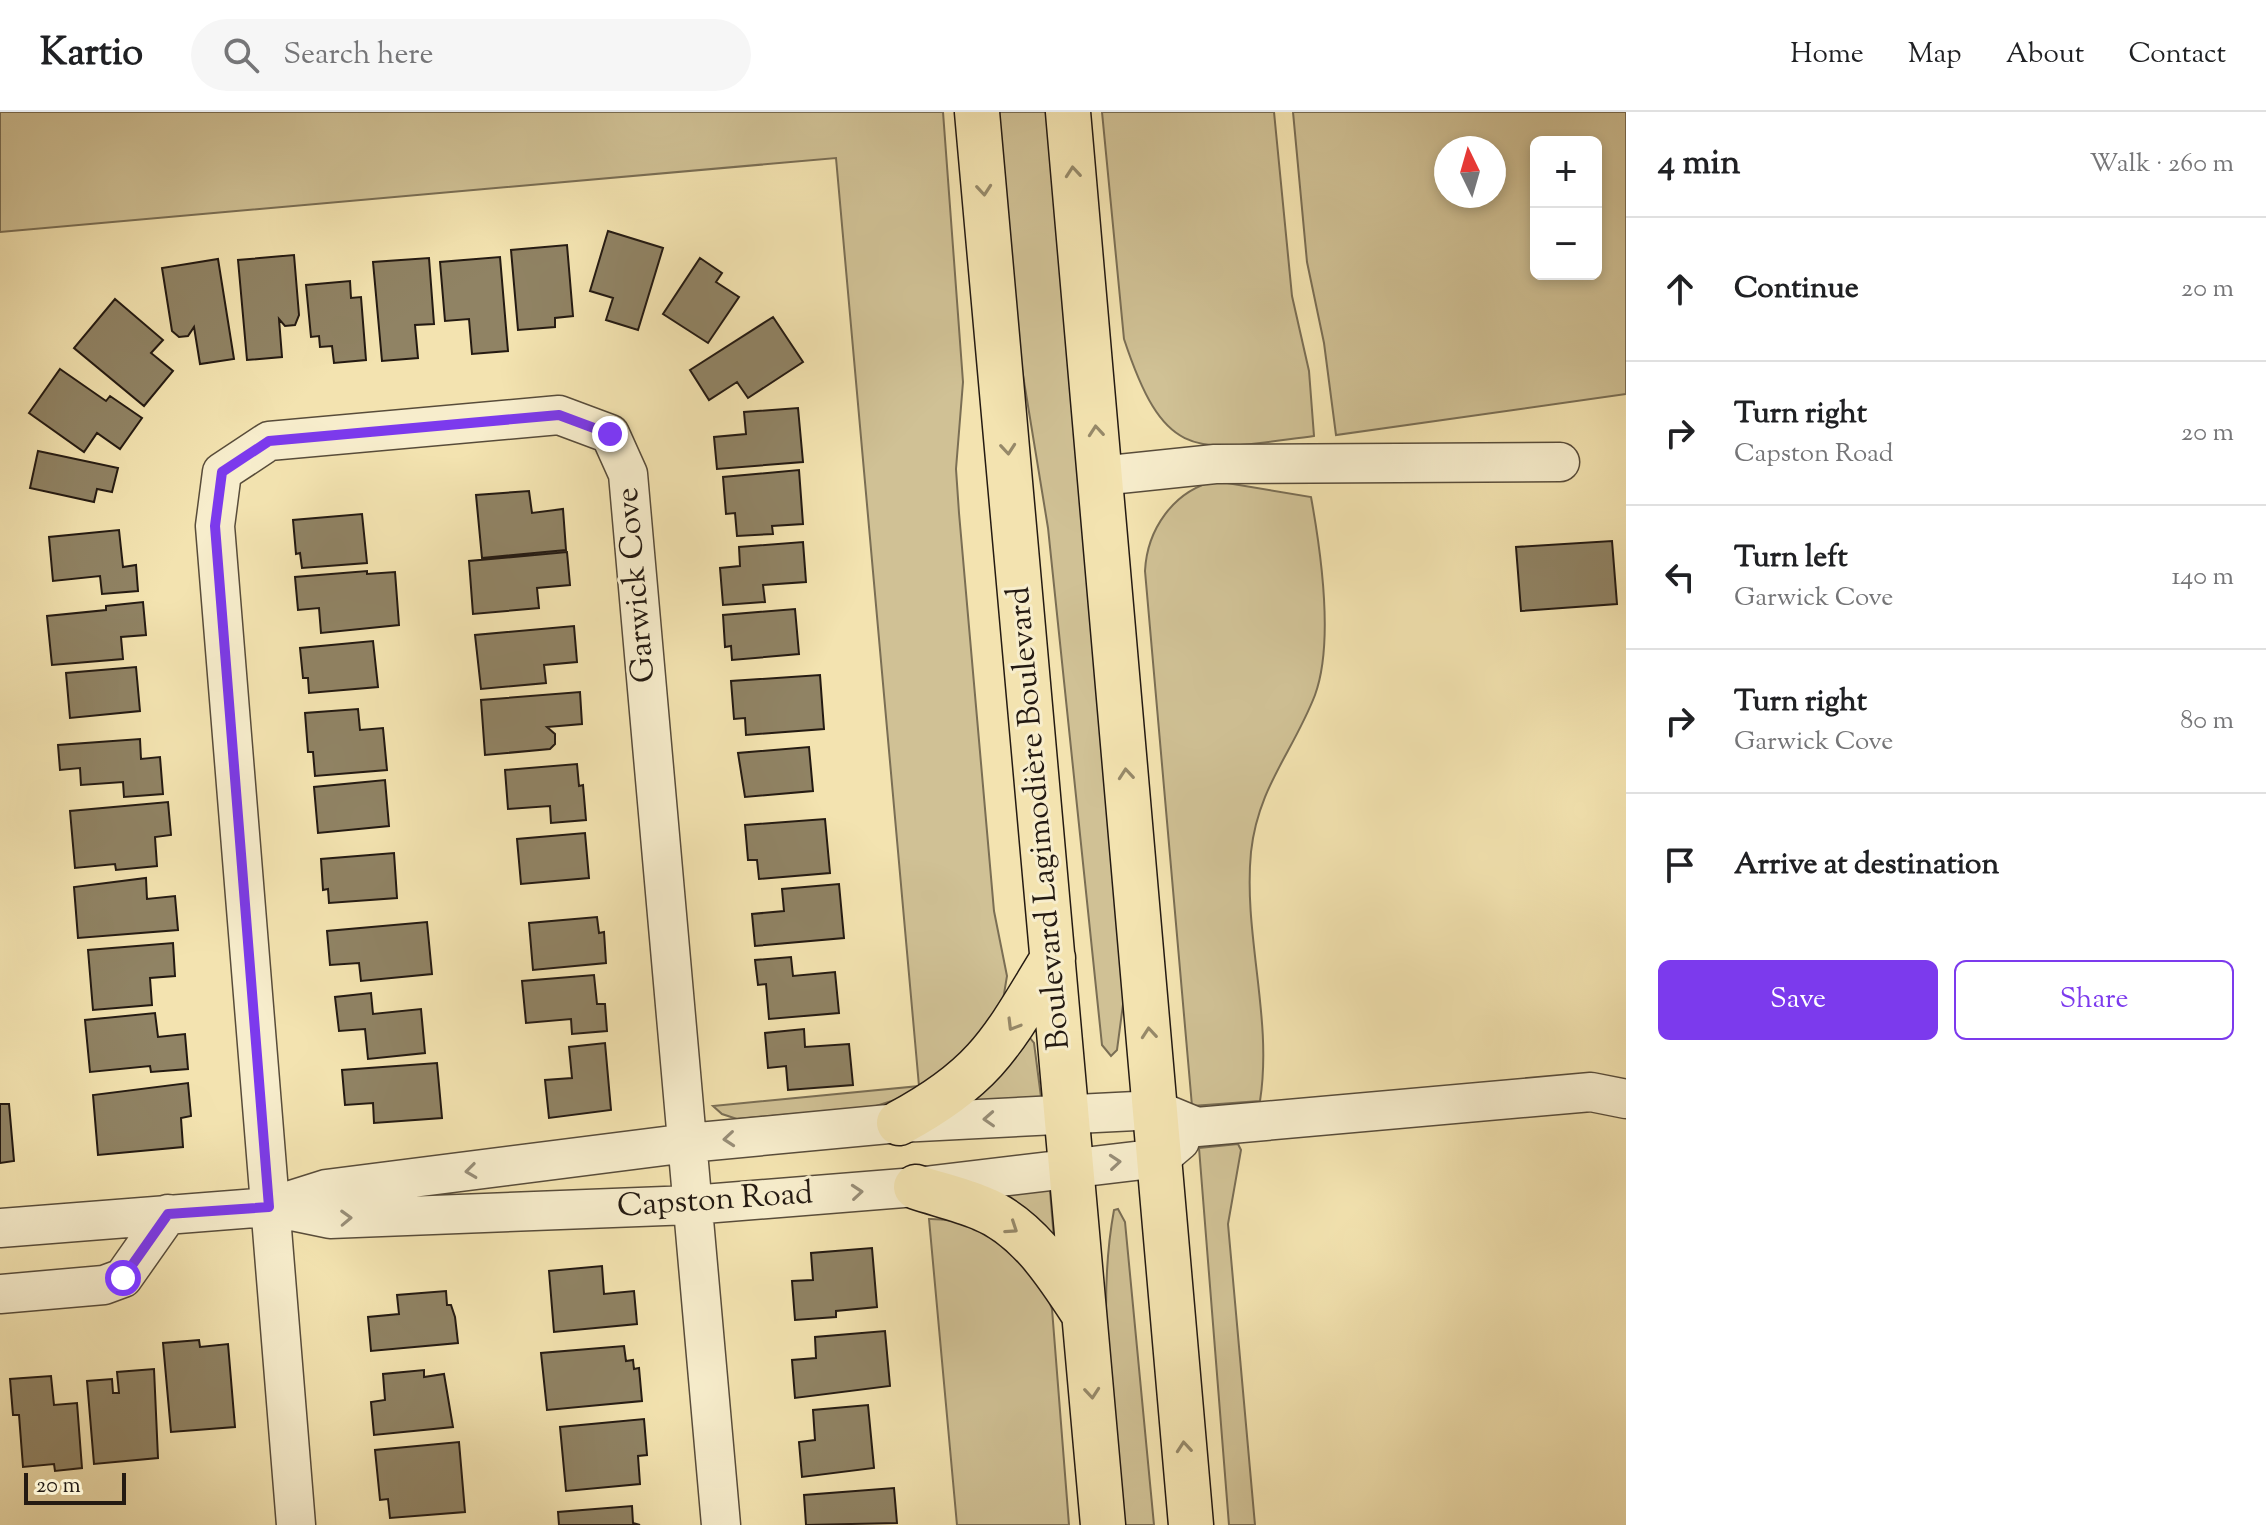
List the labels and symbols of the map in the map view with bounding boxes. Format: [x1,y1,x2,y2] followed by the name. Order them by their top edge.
[1434,136,1506,208] north arrow
[1065,165,1082,178] one-way arrow
[976,184,993,197] one-way arrow
[592,416,628,452] route end
[1088,424,1105,437] one-way arrow
[999,443,1016,456] one-way arrow
[606,485,668,685] street label: Garwick Cove
[997,584,1083,1052] street label: Boulevard Lagimodière Boulevard
[1118,767,1135,780] one-way arrow
[1007,1016,1022,1031] one-way arrow
[1141,1026,1158,1039] one-way arrow
[982,1110,995,1127] one-way arrow
[722,1130,735,1147] one-way arrow
[1109,1154,1122,1171] one-way arrow
[464,1162,477,1179] one-way arrow
[616,1171,814,1231] street label: Capston Road
[851,1184,864,1201] one-way arrow
[340,1210,353,1227] one-way arrow
[1004,1218,1018,1233] one-way arrow
[105,1260,141,1296] route start
[1083,1387,1100,1400] one-way arrow
[1176,1440,1193,1453] one-way arrow
[24,1469,126,1505] scale bar

